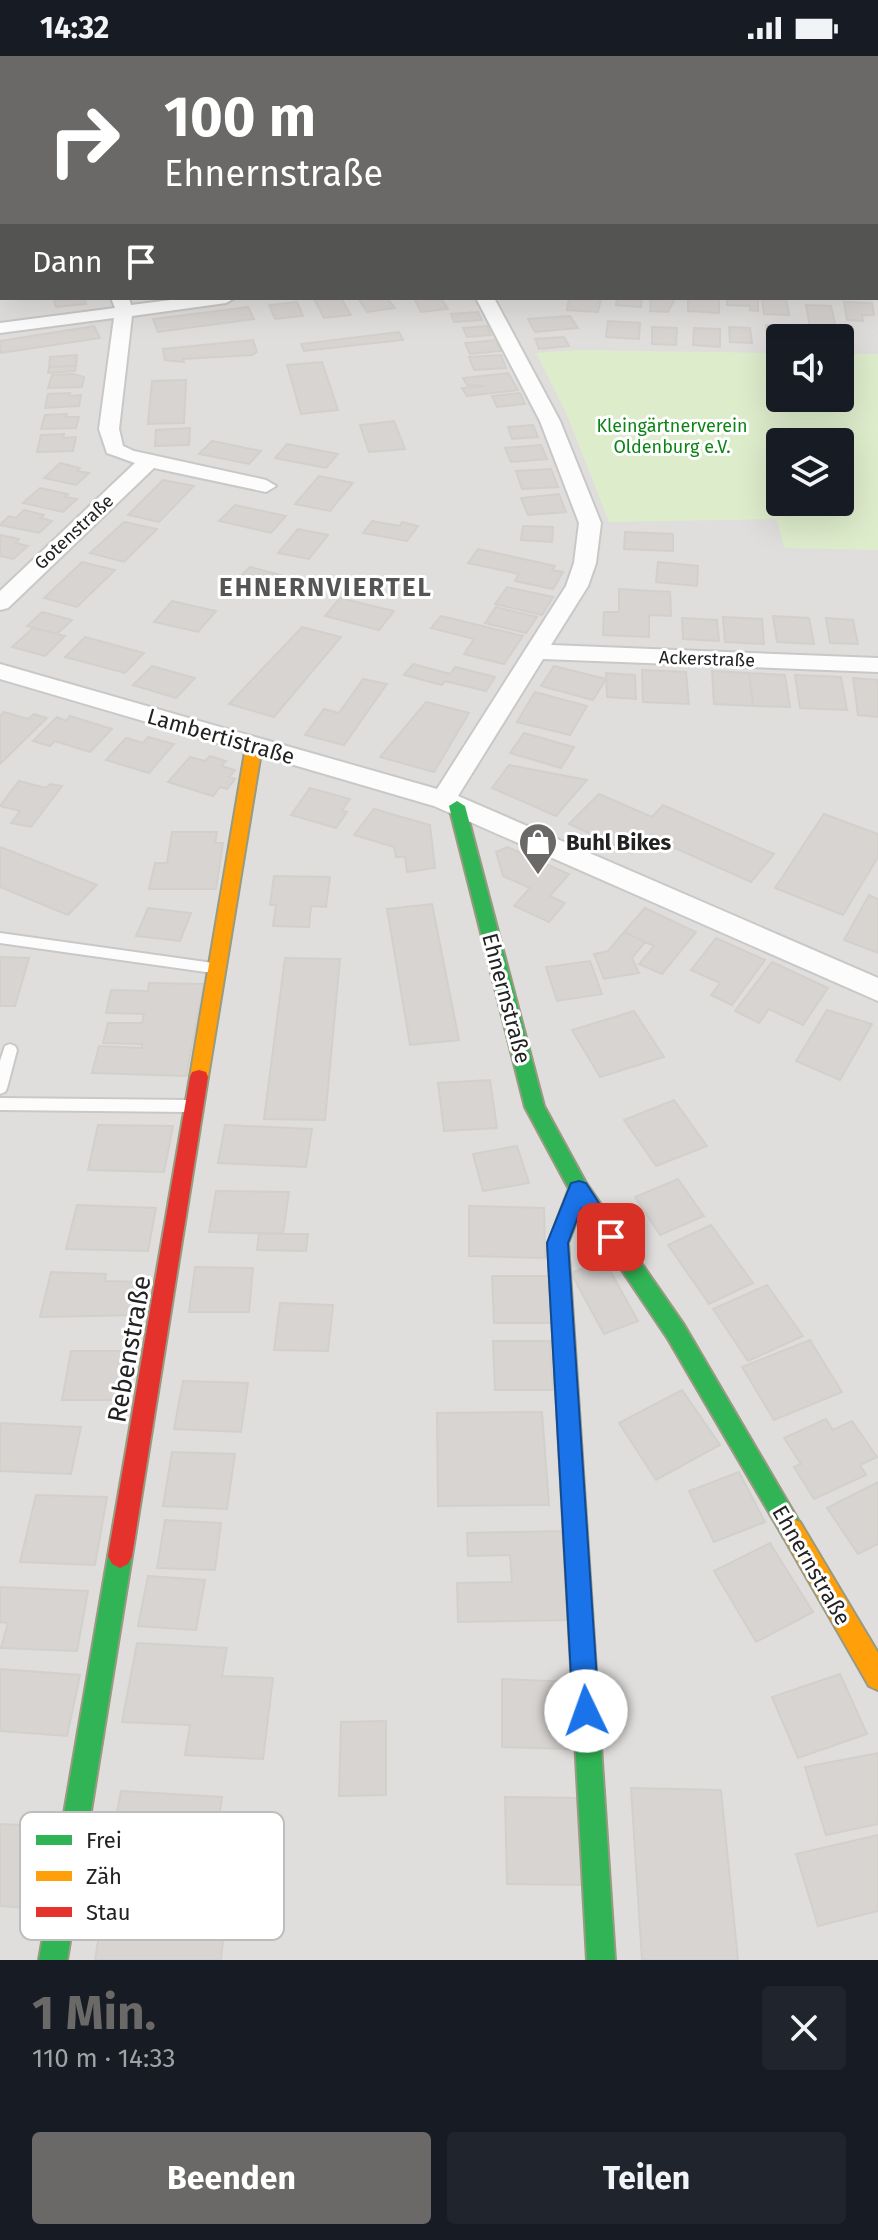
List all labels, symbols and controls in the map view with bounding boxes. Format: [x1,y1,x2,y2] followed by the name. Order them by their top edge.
[40,10,109,46] text: 14:32
[164,84,316,151] text: 100 m
[32,88,136,192] icon: right
[164,152,383,196] text: Ehnernstraße
[119,240,163,284] icon: arrive
[32,244,103,280] text: Dann
[766,324,854,516] map controls
[766,324,854,412] button: sound
[596,415,748,458] park label: Kleingärtnerverein Oldenburg e.V.
[766,428,854,516] button: layers
[30,490,118,574] street label: Gotenstraße
[219,572,433,603] district label: EHNERNVIERTEL
[659,646,755,672] street label: Ackerstraße
[144,703,298,770] street label: Lambertistraße
[517,821,559,876] shop icon: Buhl Bikes
[566,829,671,856] place label: Buhl Bikes
[476,930,537,1066] street label: Ehnernstraße
[577,1203,645,1271] pin
[589,1215,633,1259] icon: arrive
[101,1273,158,1425] street label: Rebenstraße
[766,1501,857,1630] street label: Ehnernstraße
[544,1669,628,1753] position arrow
[20,1812,284,1940] legend
[86,1827,122,1854] text: Frei
[86,1863,122,1890] text: Zäh
[86,1899,131,1926] text: Stau
[32,1984,156,2042] text: 1 Min.
[762,1986,846,2070] button: close
[32,2043,175,2074] text: 110 m · 14:33
[32,2132,431,2224] button: Beenden
[447,2132,846,2224] button: Teilen

